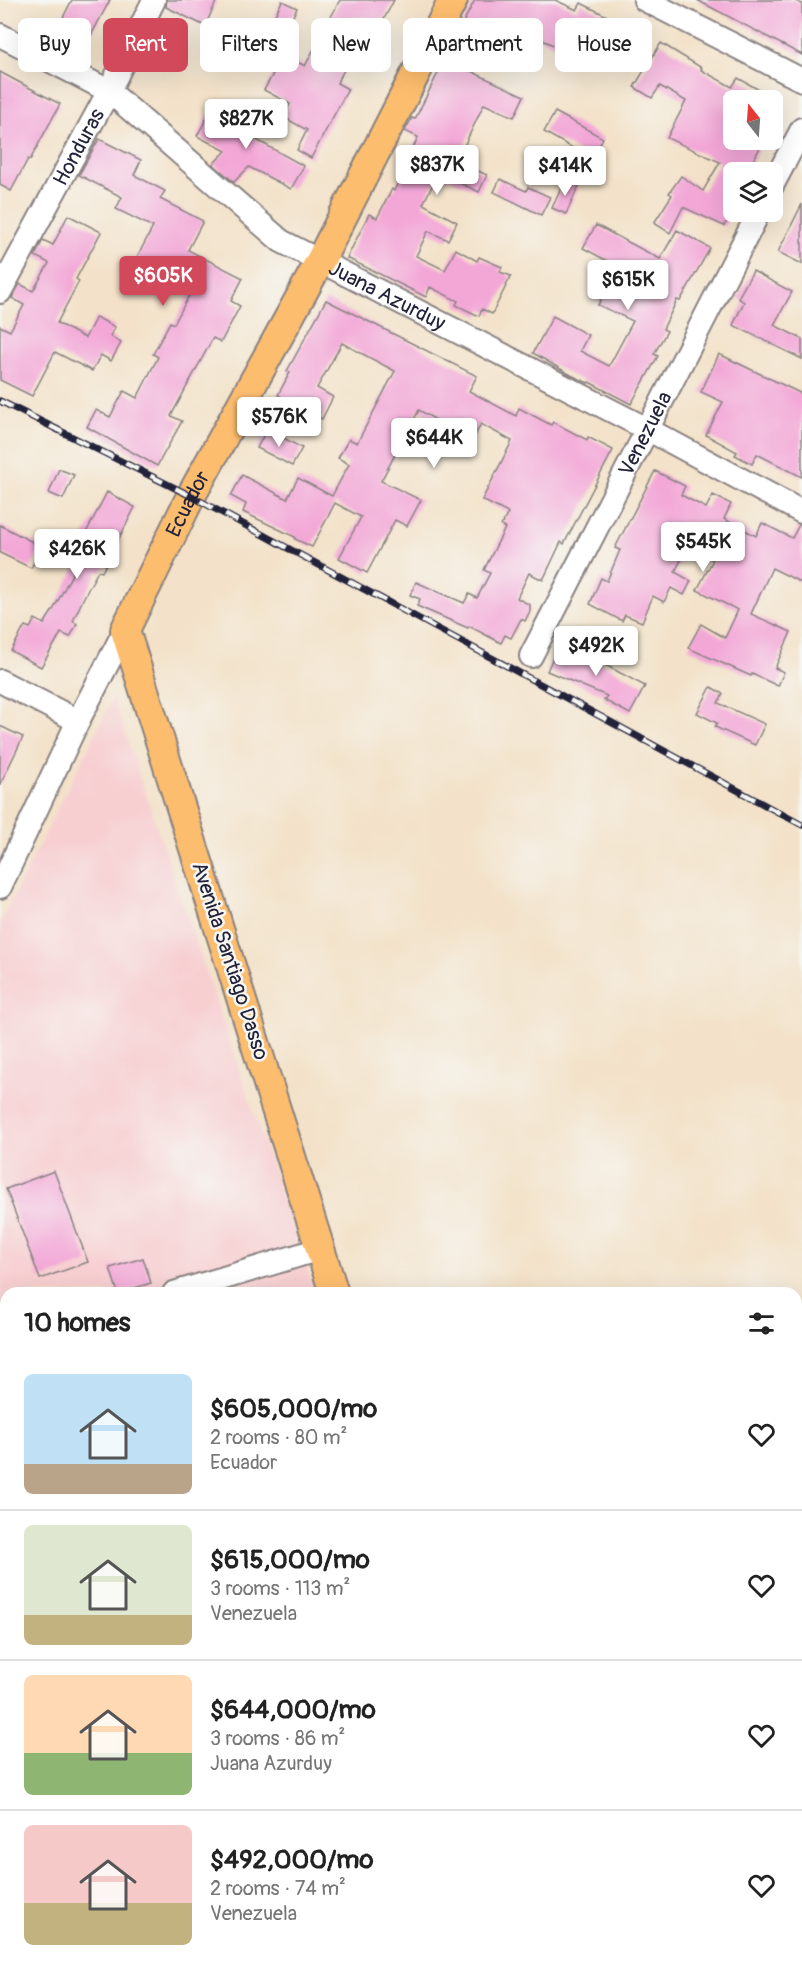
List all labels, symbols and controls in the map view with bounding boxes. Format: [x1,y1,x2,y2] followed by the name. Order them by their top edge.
[18,18,91,72] chip: Buy
[103,18,188,72] chip: Rent
[200,18,299,72] chip: Filters
[311,18,391,72] chip: New
[403,18,543,72] chip: Apartment
[555,18,652,72] chip: House
[723,90,783,150] north arrow
[723,90,783,222] map controls
[204,99,288,150] pin: $827K
[47,103,111,190] street label: Honduras
[219,106,273,131] text: $827K
[395,145,479,196] pin: $837K
[523,146,607,197] pin: $414K
[410,152,464,177] text: $837K
[538,153,592,178] text: $414K
[723,162,783,222] button: layers
[324,254,450,337] street label: Juana Azurduy
[121,256,205,307] pin: $605K
[586,260,670,311] pin: $615K
[133,263,193,288] text: $605K
[601,267,655,292] text: $615K
[612,387,678,480] street label: Venezuela
[237,397,321,448] pin: $576K
[251,404,307,429] text: $576K
[392,418,476,469] pin: $644K
[405,425,463,450] text: $644K
[160,466,216,541] street label: Ecuador
[661,522,745,573] pin: $545K
[35,529,119,580] pin: $426K
[675,529,731,554] text: $545K
[48,536,106,561] text: $426K
[554,626,638,677] pin: $492K
[568,633,624,658] text: $492K
[185,859,275,1063] street label: Avenida Santiago Dasso
[24,1307,130,1339] text: 10 homes
[745,1307,778,1340] icon: filters
[210,1393,377,1425] text: $605,000/mo
[72,1398,144,1470] icon: home
[745,1418,778,1451] icon: heart
[210,1425,347,1450] text: 2 rooms · 80 m²
[210,1450,277,1475] text: Ecuador
[210,1544,370,1576] text: $615,000/mo
[72,1549,144,1621] icon: home
[745,1569,778,1602] icon: heart
[210,1576,350,1601] text: 3 rooms · 113 m²
[210,1601,297,1626] text: Venezuela
[210,1694,376,1726] text: $644,000/mo
[72,1699,144,1771] icon: home
[745,1719,778,1752] icon: heart
[210,1726,345,1751] text: 3 rooms · 86 m²
[210,1751,332,1776] text: Juana Azurduy
[210,1844,373,1876] text: $492,000/mo
[72,1849,144,1921] icon: home
[745,1869,778,1902] icon: heart
[210,1876,346,1901] text: 2 rooms · 74 m²
[210,1901,297,1926] text: Venezuela

